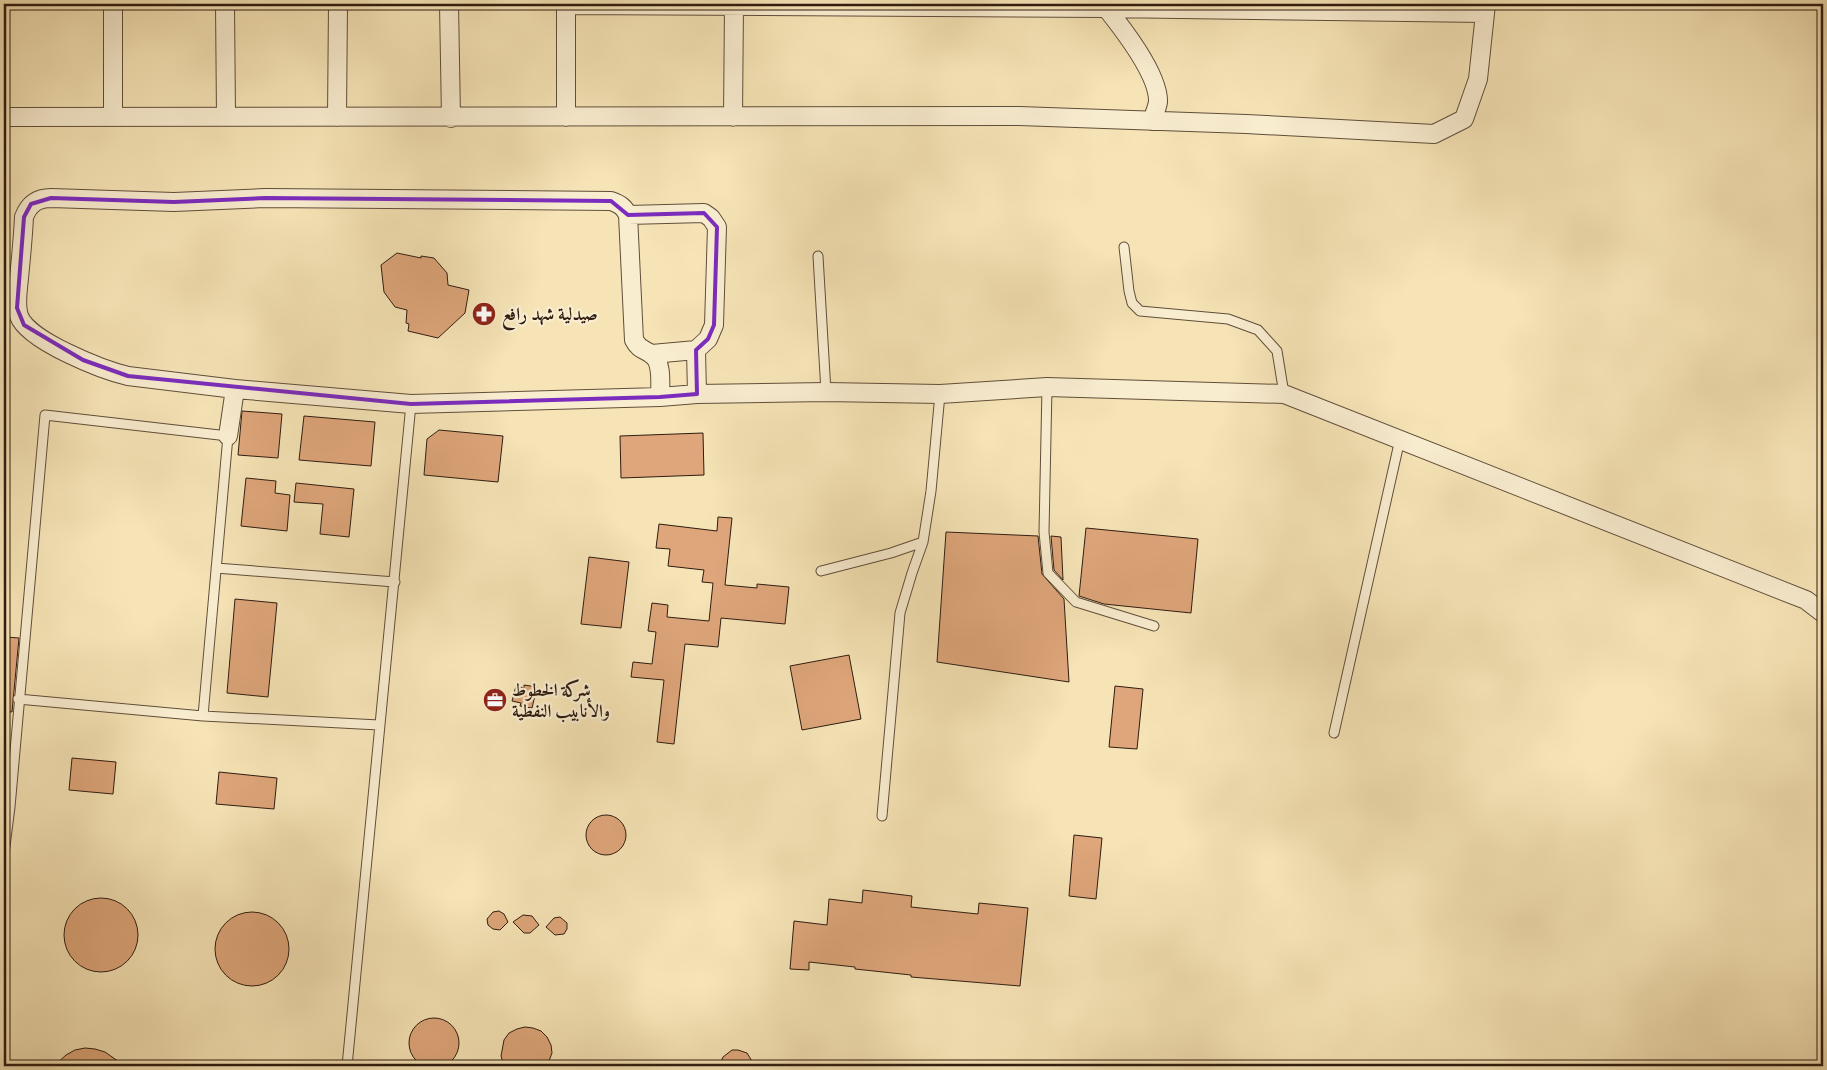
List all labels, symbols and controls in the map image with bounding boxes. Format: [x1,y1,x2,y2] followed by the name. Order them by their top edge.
[471,301,497,327] pharmacy icon: صيدلية شهد رافع
[502,304,598,331] place label: صيدلية شهد رافع
[512,679,610,724] place label: شركة الخطوط والأنابيب النفطية
[482,687,508,713] office icon: شركة الخطوط والأنابيب النفطية

